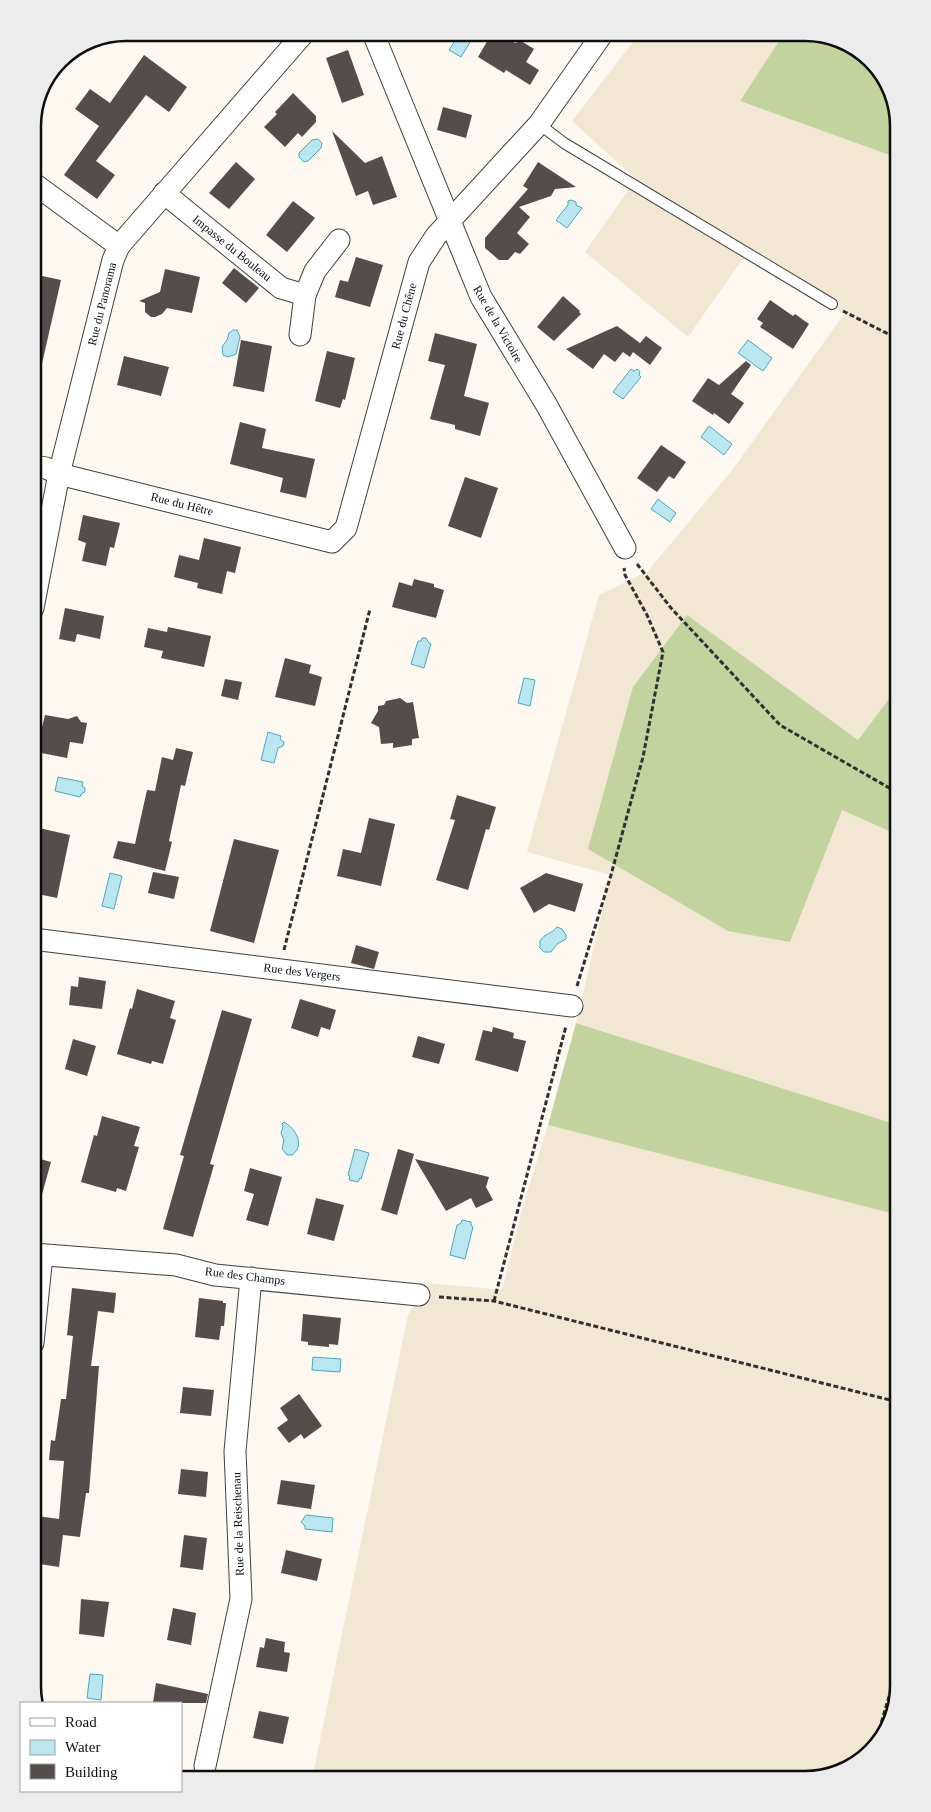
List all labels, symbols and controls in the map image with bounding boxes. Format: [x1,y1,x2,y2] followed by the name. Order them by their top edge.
[190,212,274,284] street label: Impasse du Bouleau
[85,260,119,347] street label: Rue du Panorama
[388,281,420,351] street label: Rue du Chêne
[470,283,526,365] street label: Rue de la Victoire
[149,489,215,519] street label: Rue du Hêtre
[263,960,342,984] street label: Rue des Vergers
[204,1264,286,1288] street label: Rue des Champs
[229,1472,247,1576] street label: Rue de la Reischenau
[20,1702,182,1792] legend
[65,1714,97,1730] text: Road
[65,1739,100,1755] text: Water
[65,1764,118,1780] text: Building

